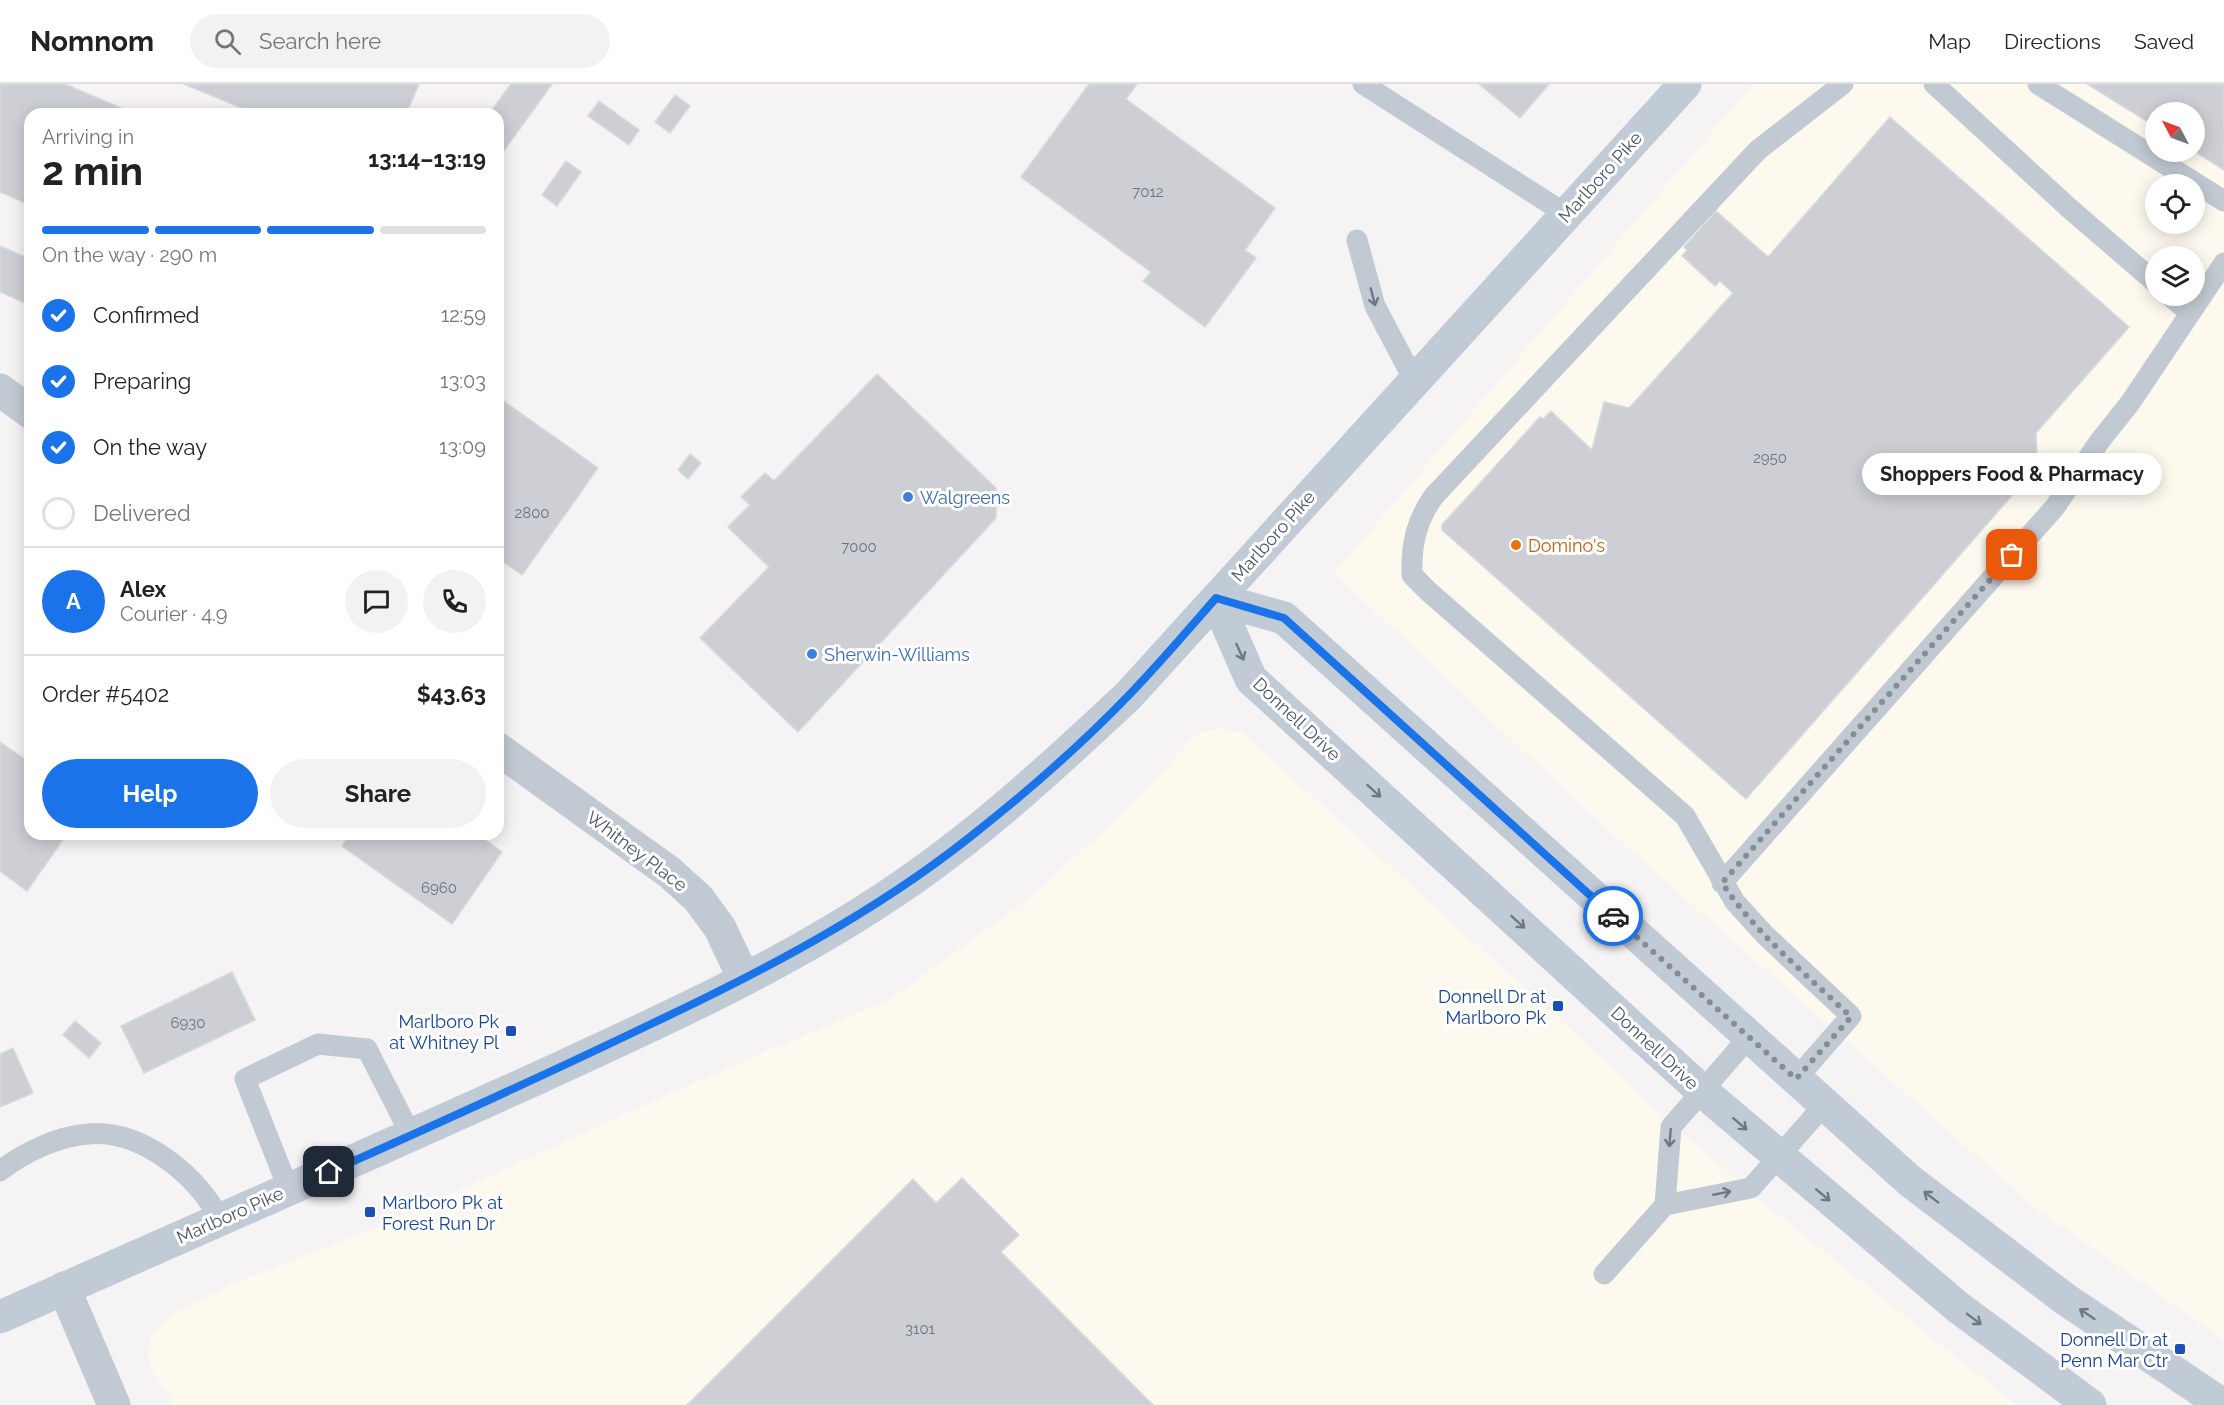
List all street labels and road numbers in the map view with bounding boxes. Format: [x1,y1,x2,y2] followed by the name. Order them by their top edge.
[1554,127,1646,227] street label: Marlboro Pike
[1227,486,1319,586] street label: Marlboro Pike
[1249,673,1345,765] street label: Donnell Drive
[583,806,692,896] street label: Whitney Place
[1607,1002,1703,1094] street label: Donnell Drive
[173,1182,287,1248] street label: Marlboro Pike

